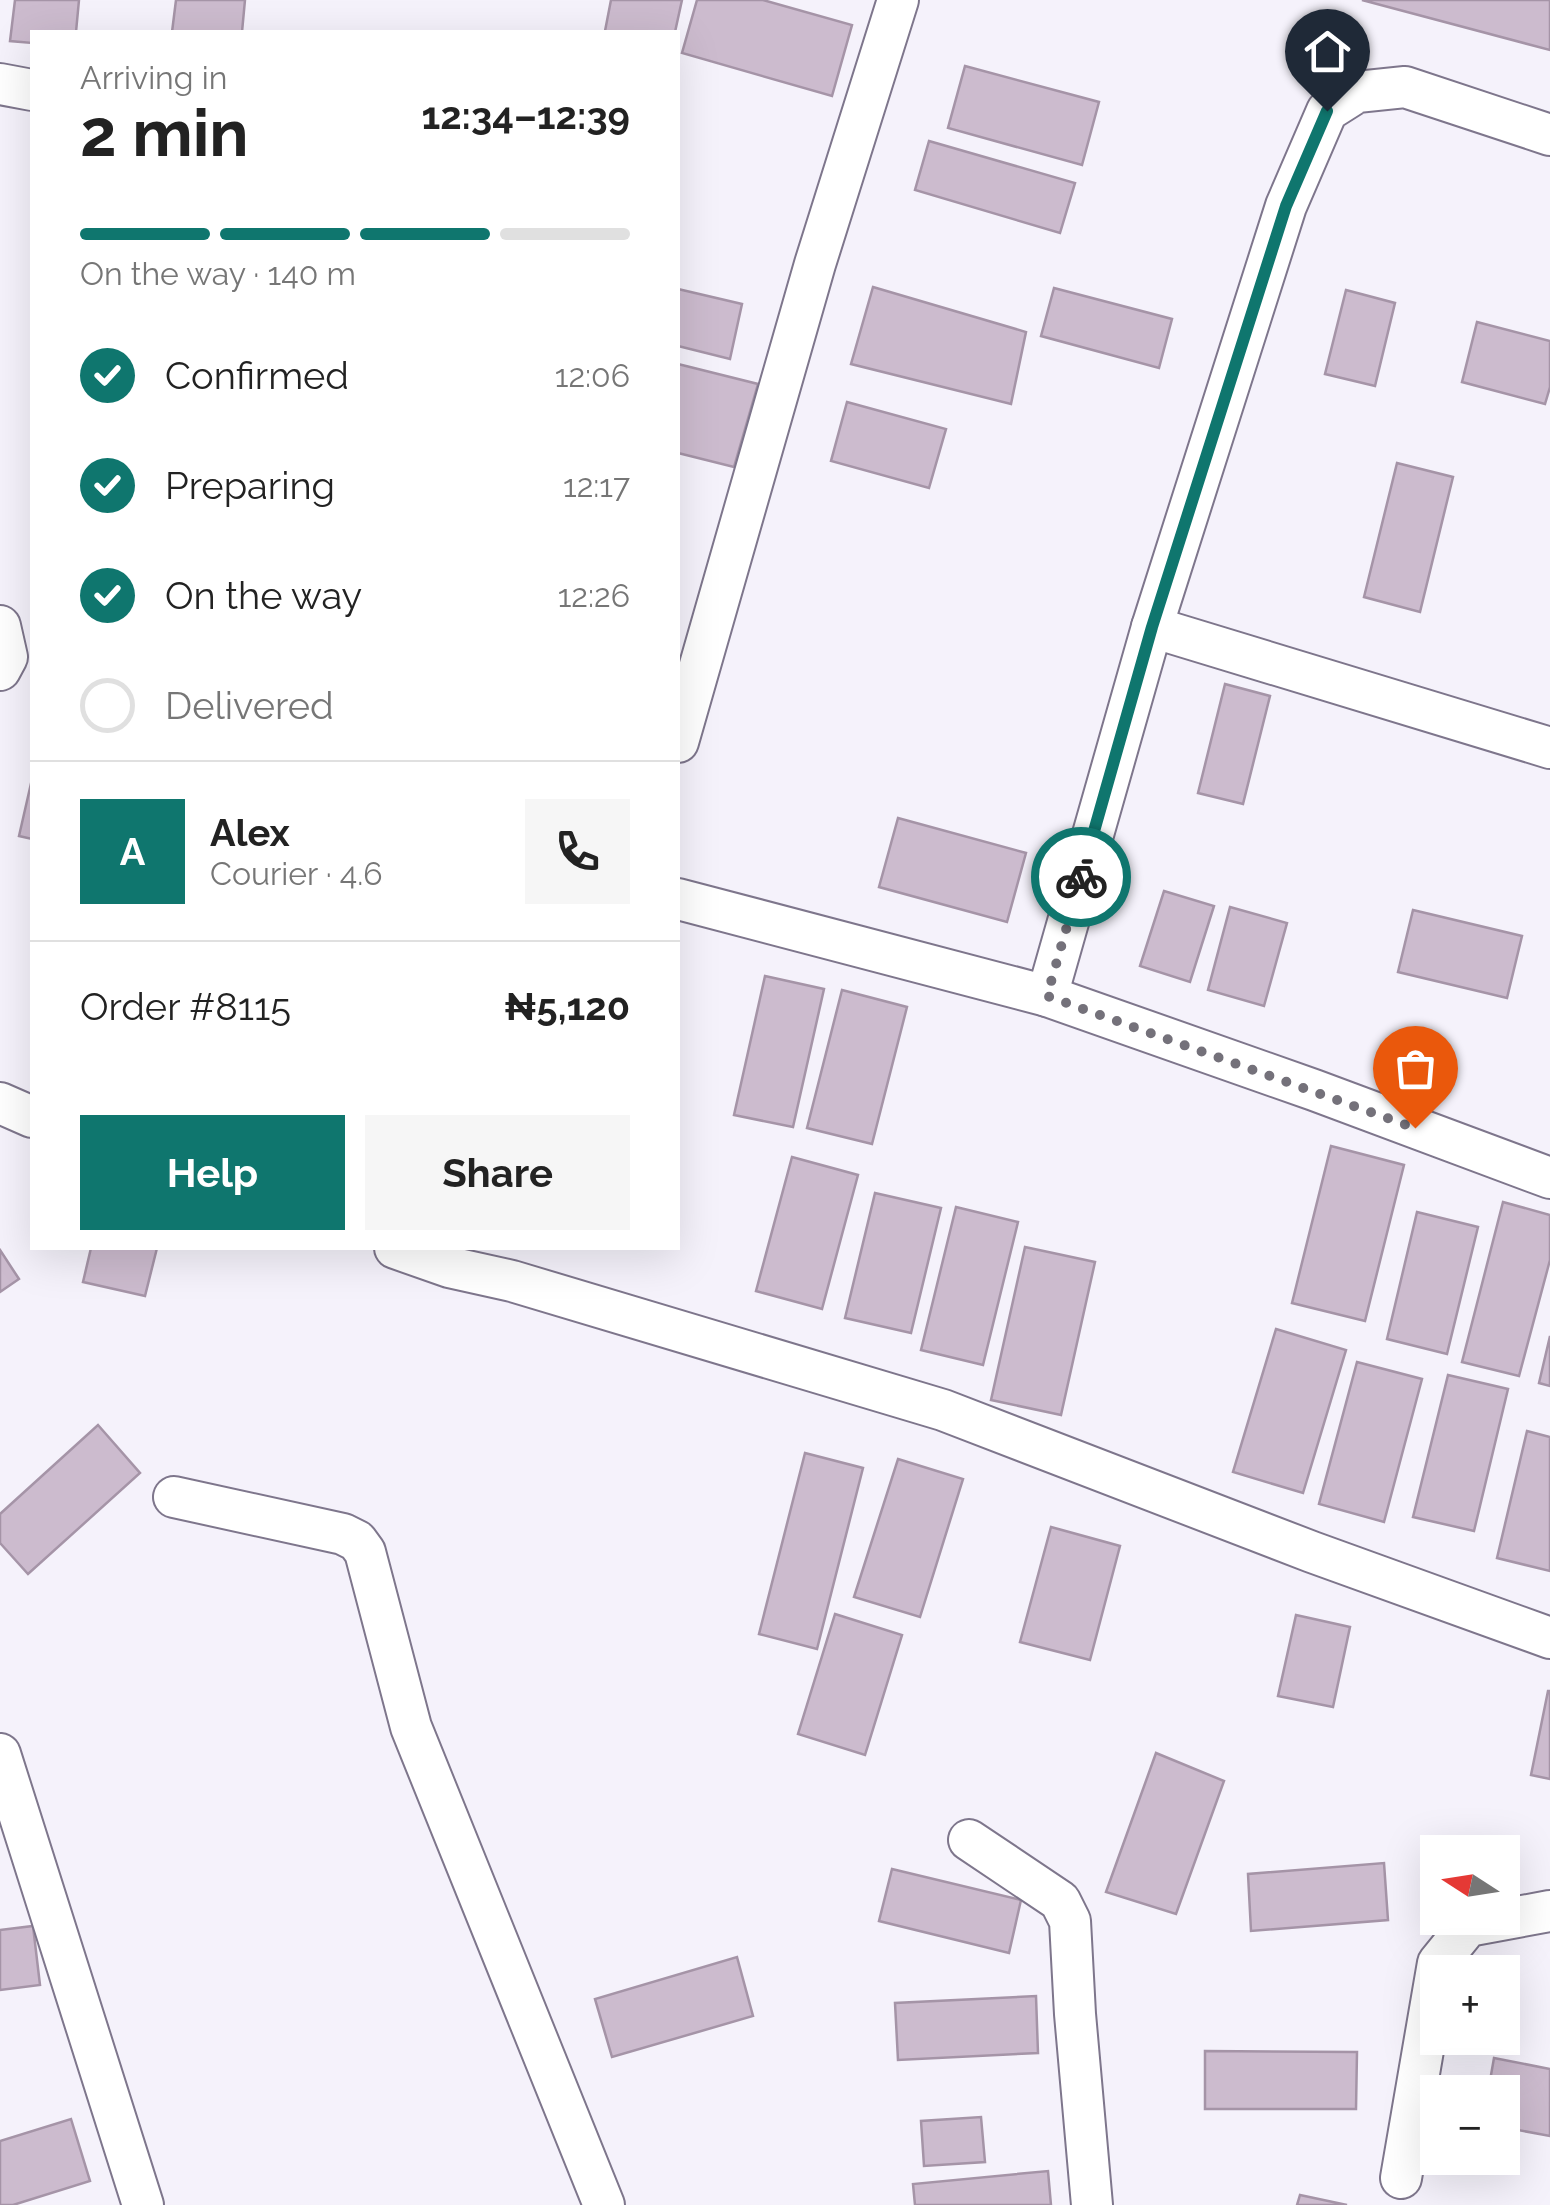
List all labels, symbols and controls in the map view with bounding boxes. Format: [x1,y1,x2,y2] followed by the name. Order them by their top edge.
[1285,9,1370,112] pin
[1300,24,1355,79] icon: home
[80,59,227,96] text: Arriving in
[421,93,630,138] text: 12:34–12:39
[80,95,249,171] text: 2 min
[80,255,356,292] text: On the way · 140 m
[80,348,135,403] icon: check
[165,353,349,398] text: Confirmed
[555,357,630,394] text: 12:06
[80,458,135,513] icon: check
[165,463,335,508] text: Preparing
[563,467,630,504] text: 12:17
[80,568,135,623] icon: check
[165,573,362,618] text: On the way
[558,577,630,614] text: 12:26
[165,683,334,728] text: Delivered
[525,799,630,904] button: phone
[210,810,290,855] text: Alex
[1031,827,1131,927] courier
[120,829,145,874] text: A
[1054,850,1109,905] icon: bike
[210,855,383,892] text: Courier · 4.6
[80,984,291,1029] text: Order #8115
[504,984,630,1029] text: ₦5,120
[1373,1026,1458,1129] pin
[1388,1041,1443,1096] icon: bag
[80,1115,345,1230] button: Help
[365,1115,630,1230] button: Share
[1420,1835,1520,1935] north arrow
[1420,1835,1520,2175] map controls
[1420,1955,1520,2055] button: +
[1420,2075,1520,2175] button: −

